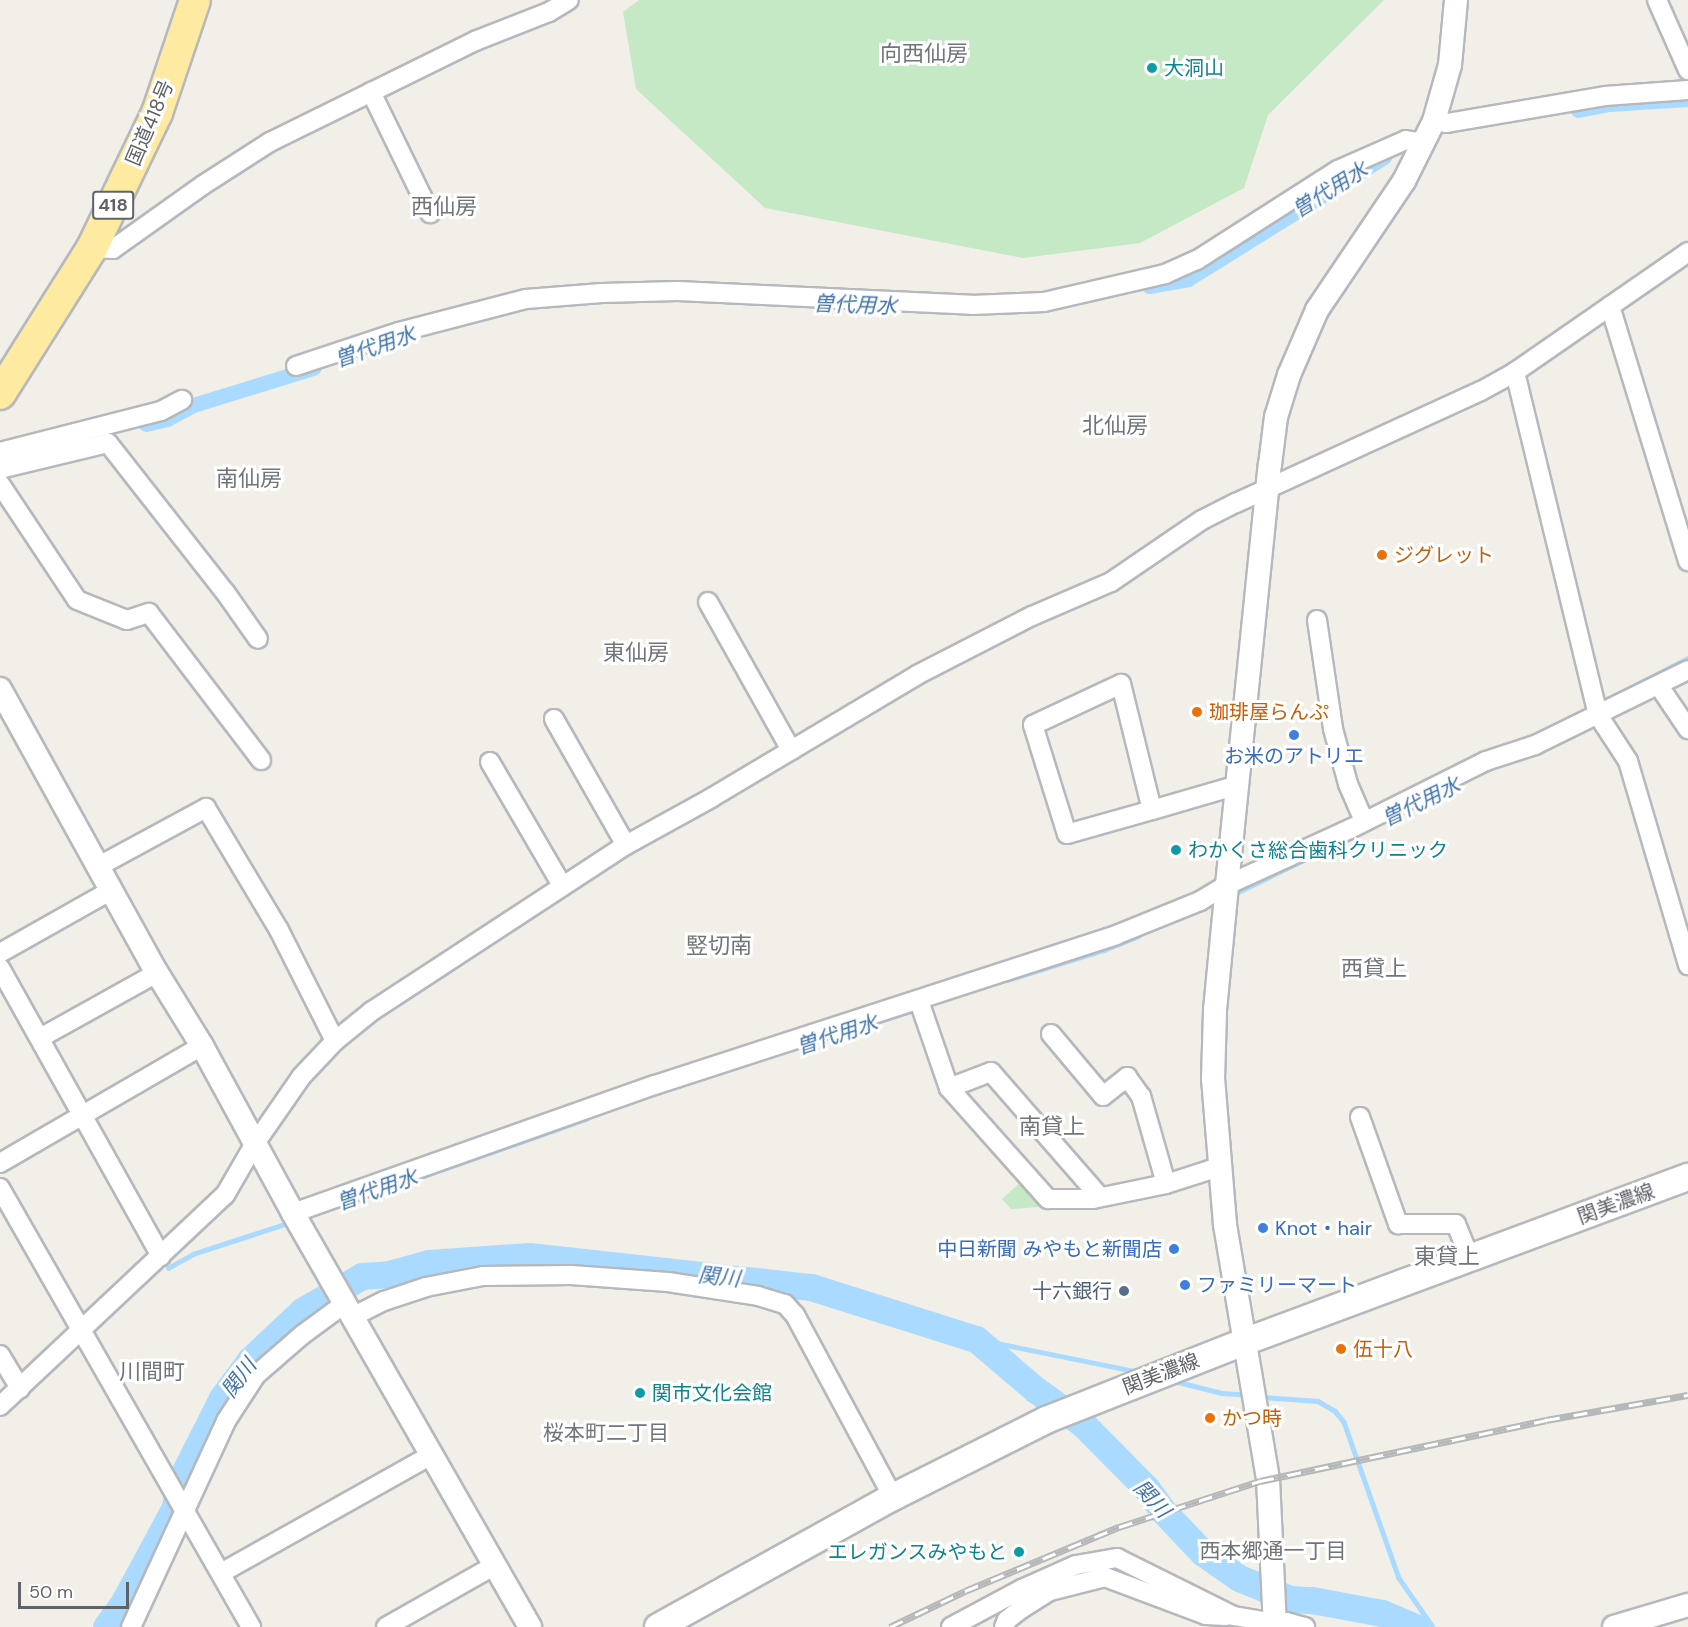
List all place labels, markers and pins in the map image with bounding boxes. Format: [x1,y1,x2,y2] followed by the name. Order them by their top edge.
[1164,56,1224,80] place label: 大洞山
[1145,61,1159,75] marker: 大洞山
[1394,543,1494,567] place label: ジグレット
[1375,548,1389,562] marker: ジグレット
[1209,700,1329,724] place label: 珈琲屋らんぷ
[1190,705,1204,719] marker: 珈琲屋らんぷ
[1287,728,1301,742] marker: お米のアトリエ
[1224,744,1364,768] place label: お米のアトリエ
[1188,838,1448,862] place label: わかくさ総合歯科クリニック
[1169,843,1183,857] marker: わかくさ総合歯科クリニック
[1275,1216,1372,1240] place label: Knot・hair
[1256,1221,1270,1235] marker: Knot・hair
[937,1237,1162,1261] place label: 中日新聞 みやもと新聞店
[1167,1242,1181,1256] marker: 中日新聞 みやもと新聞店
[1197,1273,1357,1297] place label: ファミリーマート
[1178,1278,1192,1292] marker: ファミリーマート
[1032,1279,1112,1303] place label: 十六銀行
[1117,1284,1131,1298] marker: 十六銀行
[1353,1337,1413,1361] place label: 伍十八
[1334,1342,1348,1356] marker: 伍十八
[652,1381,772,1405] place label: 関市文化会館
[633,1386,647,1400] marker: 関市文化会館
[1222,1406,1282,1430] place label: かつ時
[1203,1411,1217,1425] marker: かつ時
[827,1540,1007,1564] place label: エレガンスみやもと
[1012,1545,1026,1559] marker: エレガンスみやもと

